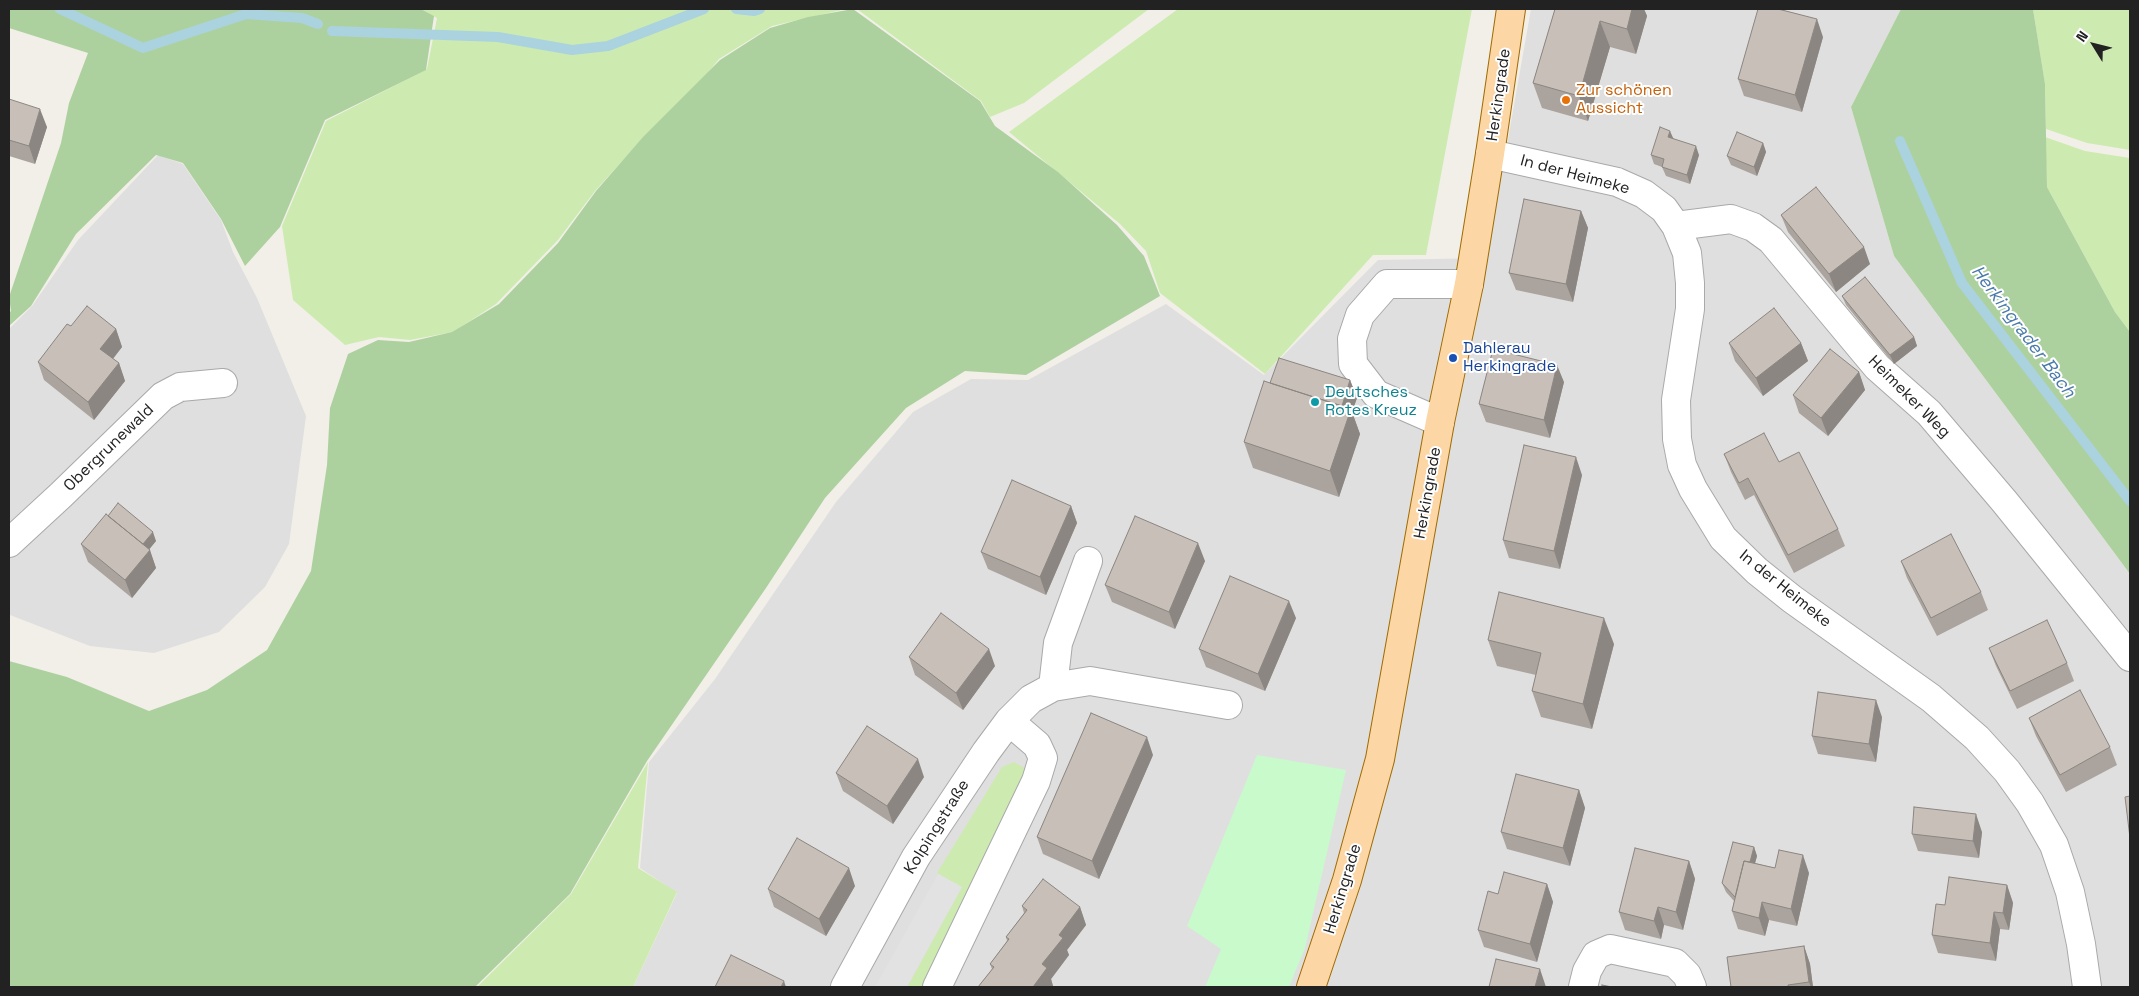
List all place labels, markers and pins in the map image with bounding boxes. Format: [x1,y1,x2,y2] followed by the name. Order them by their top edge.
[1576,81,1672,119] place label: Zur schönen Aussicht
[1560,94,1572,106] marker: Zur schönen Aussicht
[1463,339,1556,377] place label: Dahlerau Herkingrade
[1447,352,1459,364] marker: Dahlerau Herkingrade
[1325,383,1417,421] place label: Deutsches Rotes Kreuz
[1309,396,1321,408] marker: Deutsches Rotes Kreuz

